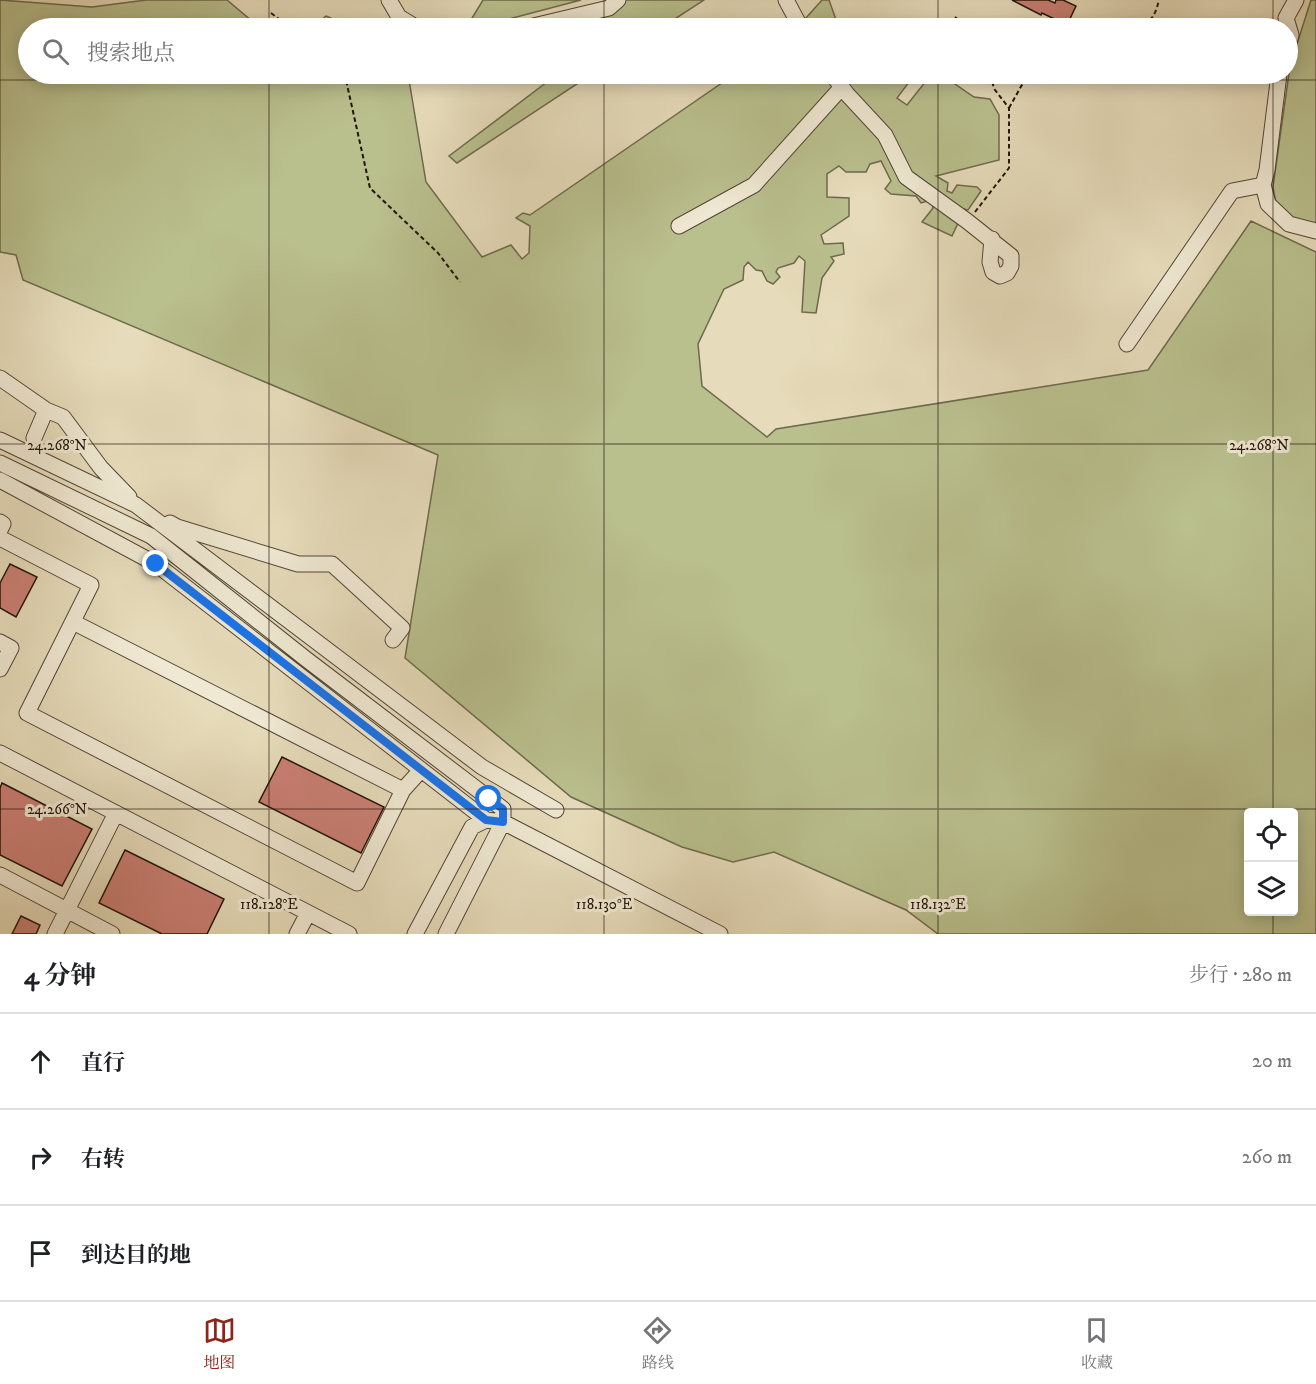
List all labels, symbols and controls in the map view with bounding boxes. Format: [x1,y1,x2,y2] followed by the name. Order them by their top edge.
[18,18,1298,84] search box
[39,35,72,68] icon: search
[87,40,175,67] text: 搜索地点
[27,436,87,455] text: 24.268°N
[1229,436,1289,455] text: 24.268°N
[142,550,168,576] route end
[475,785,501,811] route start
[27,800,87,819] text: 24.266°N
[1244,808,1298,916] map controls
[1244,808,1298,862] button: locate
[1244,862,1298,916] button: layers
[240,895,298,914] text: 118.128°E
[576,895,633,914] text: 118.130°E
[910,895,966,914] text: 118.132°E
[24,960,97,993] text: 4 分钟
[1189,963,1292,988] text: 步行 · 280 m
[24,1045,57,1078] icon: ahead
[1252,1049,1292,1074] text: 20 m
[81,1050,125,1077] text: 直行
[24,1141,57,1174] icon: right
[1242,1145,1292,1170] text: 260 m
[81,1146,125,1173] text: 右转
[24,1237,57,1270] icon: arrive
[81,1242,191,1269] text: 到达目的地
[203,1314,236,1373] tab: 地图
[641,1314,674,1373] tab: 路线
[1080,1314,1113,1373] tab: 收藏

